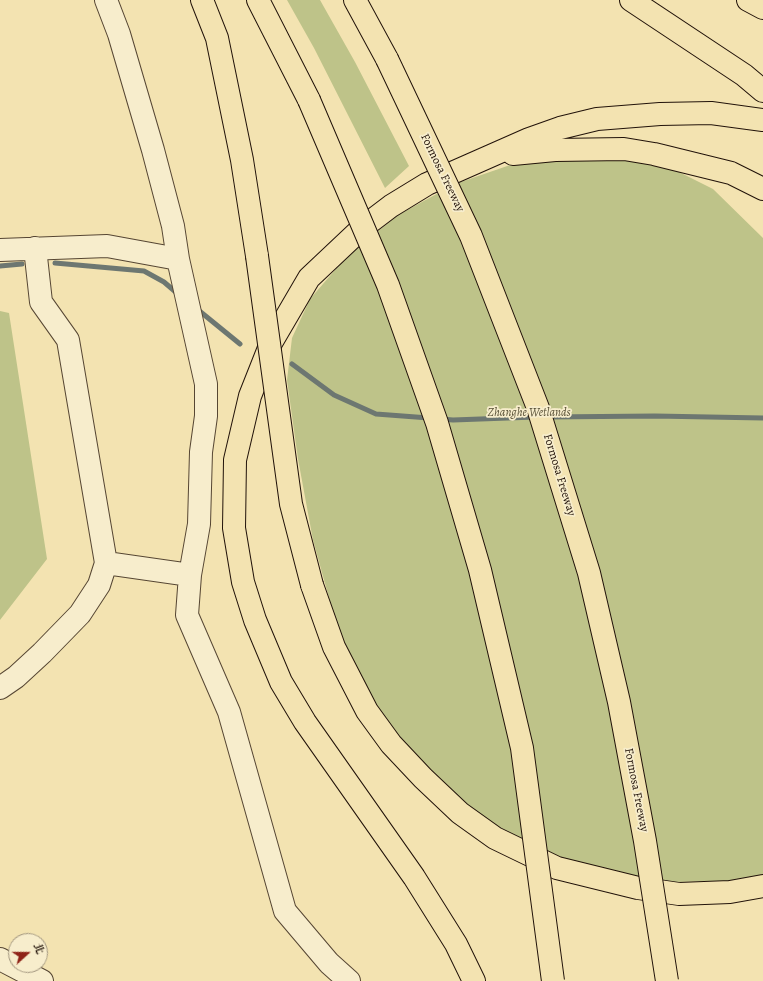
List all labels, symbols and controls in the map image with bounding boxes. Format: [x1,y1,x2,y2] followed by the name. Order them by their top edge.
[417,132,467,214] street label: Formosa Freeway
[487,406,571,420] park label: Zhanghe Wetlands
[540,432,578,518] street label: Formosa Freeway
[621,747,651,833] street label: Formosa Freeway
[8,933,48,973] north arrow
[30,941,48,957] text: 北

